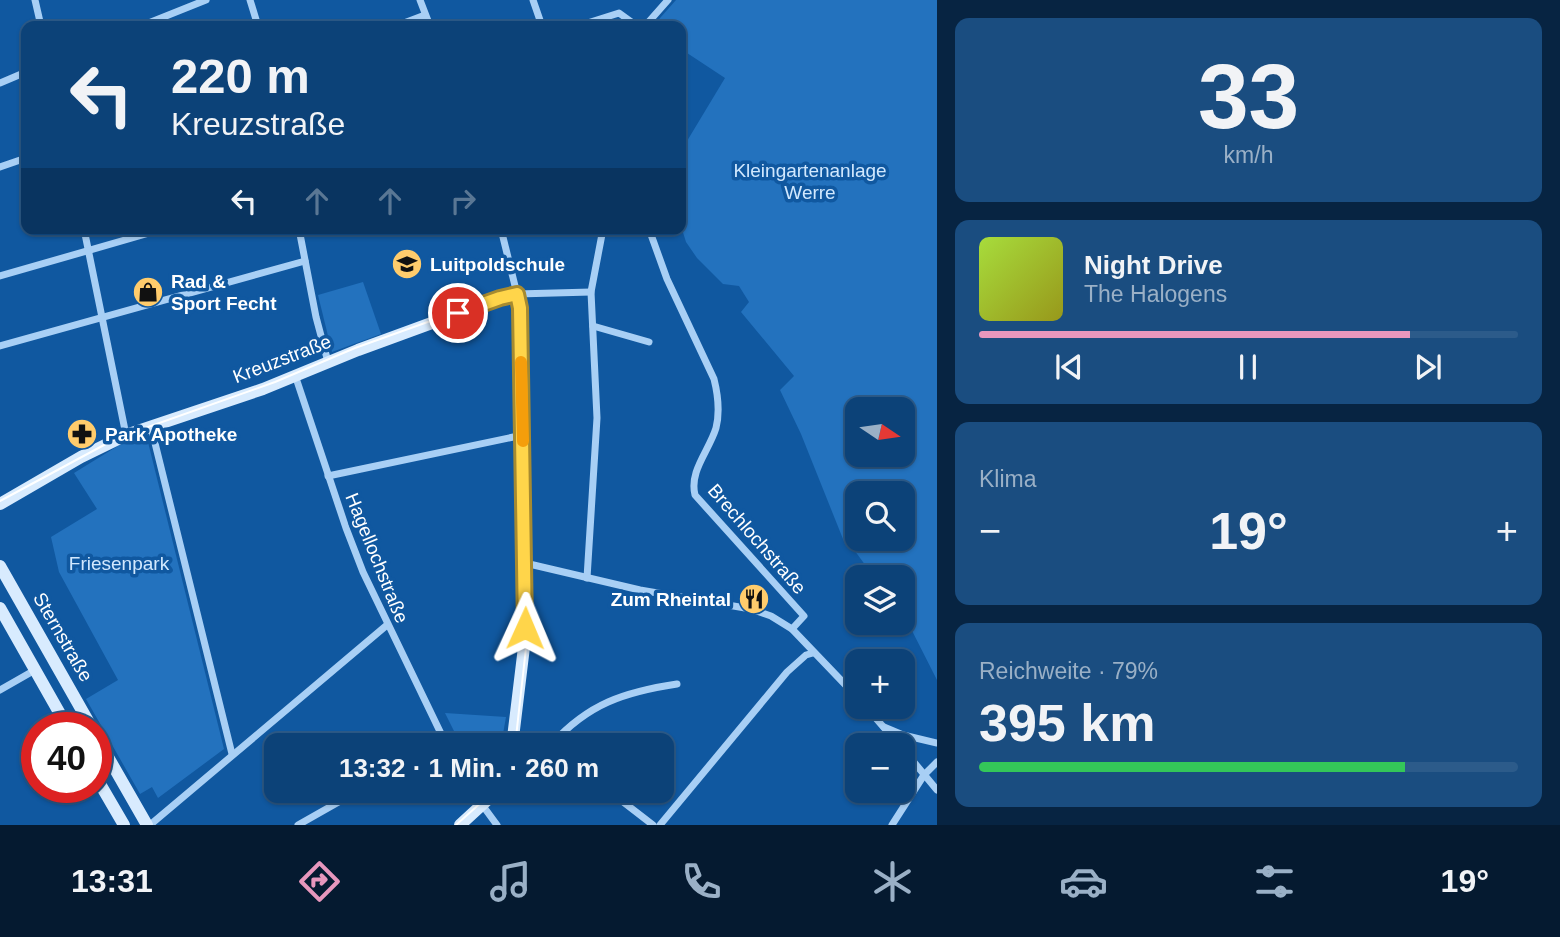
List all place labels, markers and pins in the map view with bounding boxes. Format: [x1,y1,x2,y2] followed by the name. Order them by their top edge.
[390,247,424,281] school or university icon: Luitpoldschule
[430,254,565,275] place label: Luitpoldschule
[171,271,277,314] place label: Rad & Sport Fecht
[131,275,165,309] shop icon: Rad & Sport Fecht
[428,283,488,343] pin
[65,417,99,451] pharmacy icon: Park Apotheke
[105,424,237,445] place label: Park Apotheke
[737,582,771,616] restaurant icon: Zum Rheintal
[611,589,731,610] place label: Zum Rheintal

